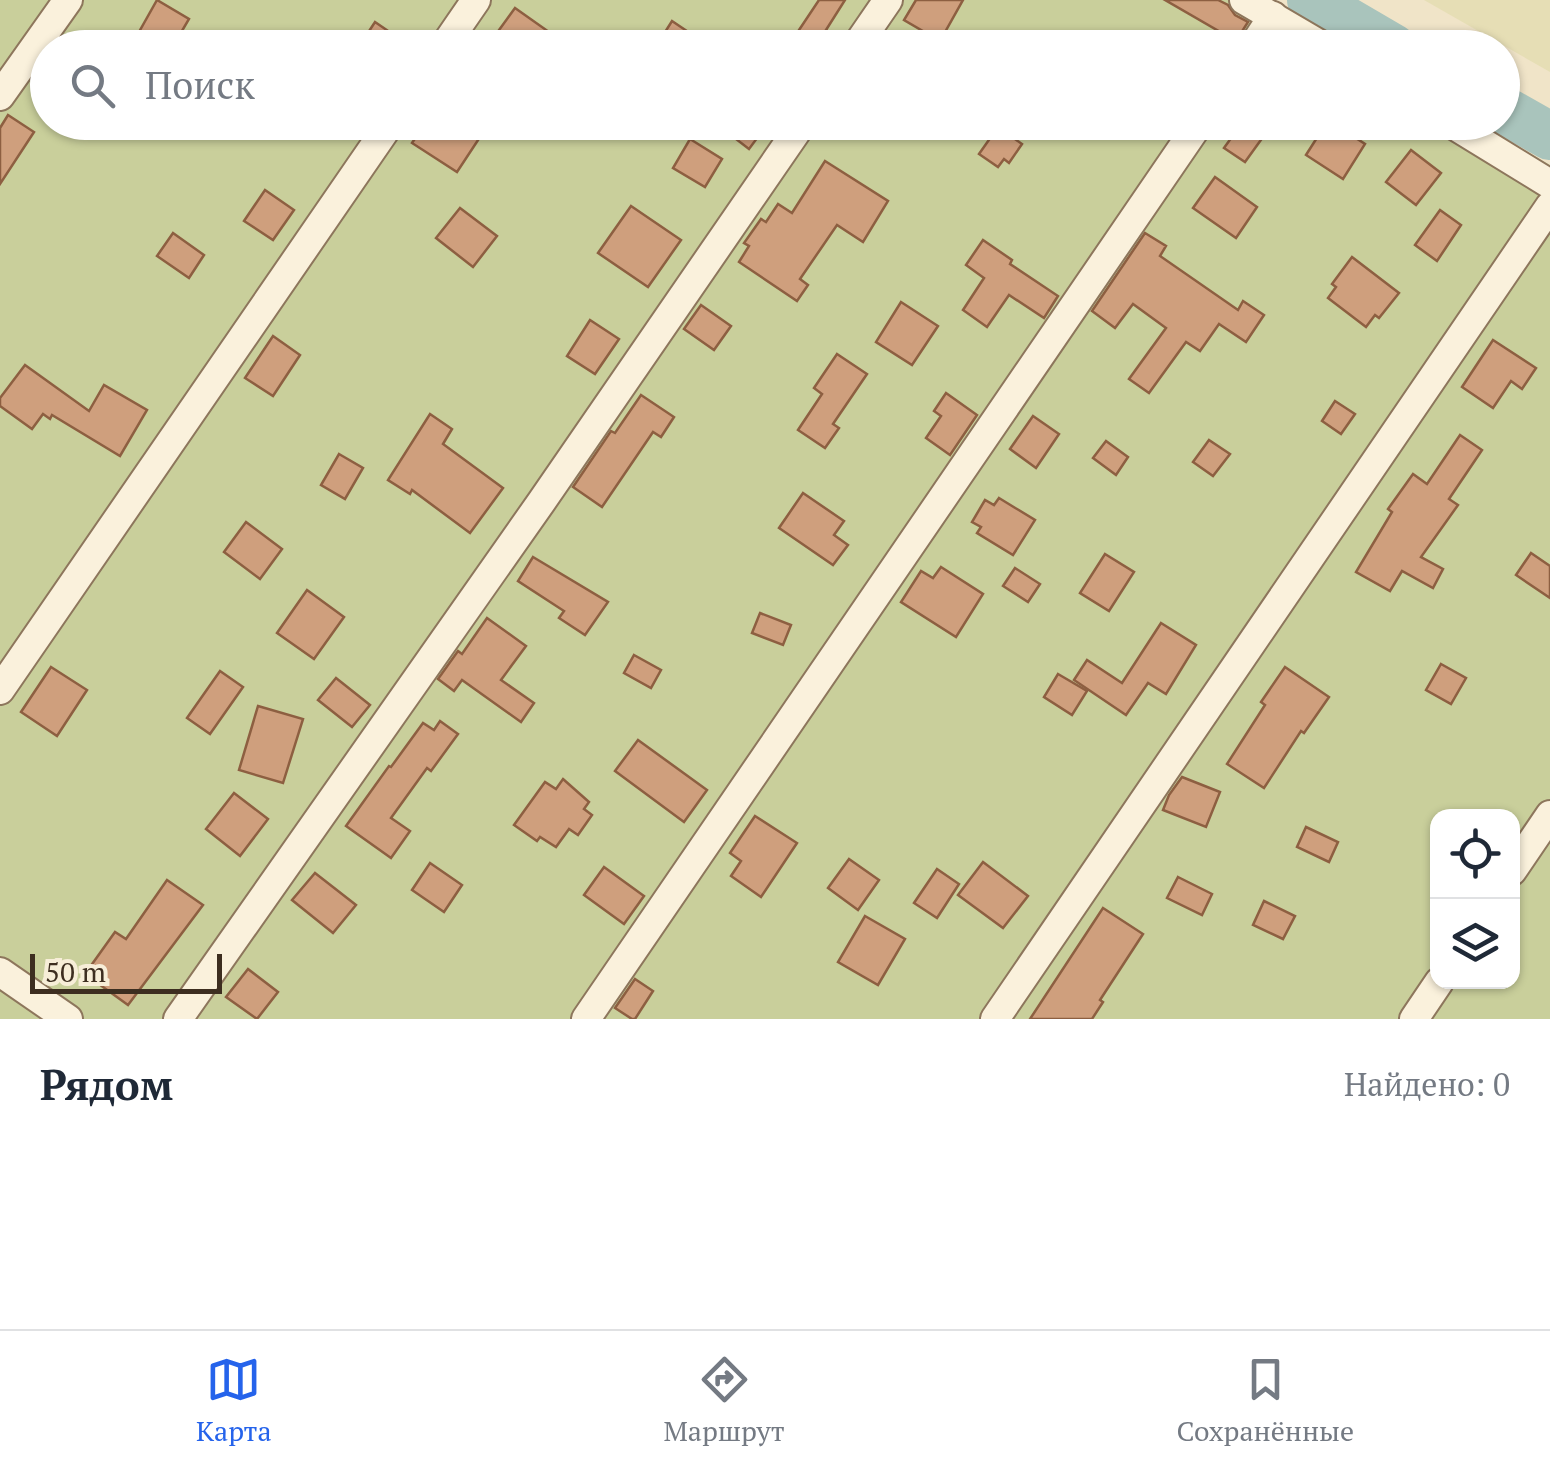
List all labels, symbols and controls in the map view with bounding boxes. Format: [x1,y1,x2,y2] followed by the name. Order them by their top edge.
[30,30,1520,140] search box
[65,58,120,113] icon: search
[145,60,255,110] text: Поиск
[1430,809,1520,989] map controls
[1430,809,1520,899] button: locate
[1430,899,1520,989] button: layers
[30,949,222,994] scale bar
[45,953,106,990] text: 50 m
[40,1056,173,1112] text: Рядом
[1344,1063,1510,1105] text: Найдено: 0
[196,1352,272,1449] tab: Карта
[663,1352,785,1449] tab: Маршрут
[1177,1352,1354,1449] tab: Сохранённые

